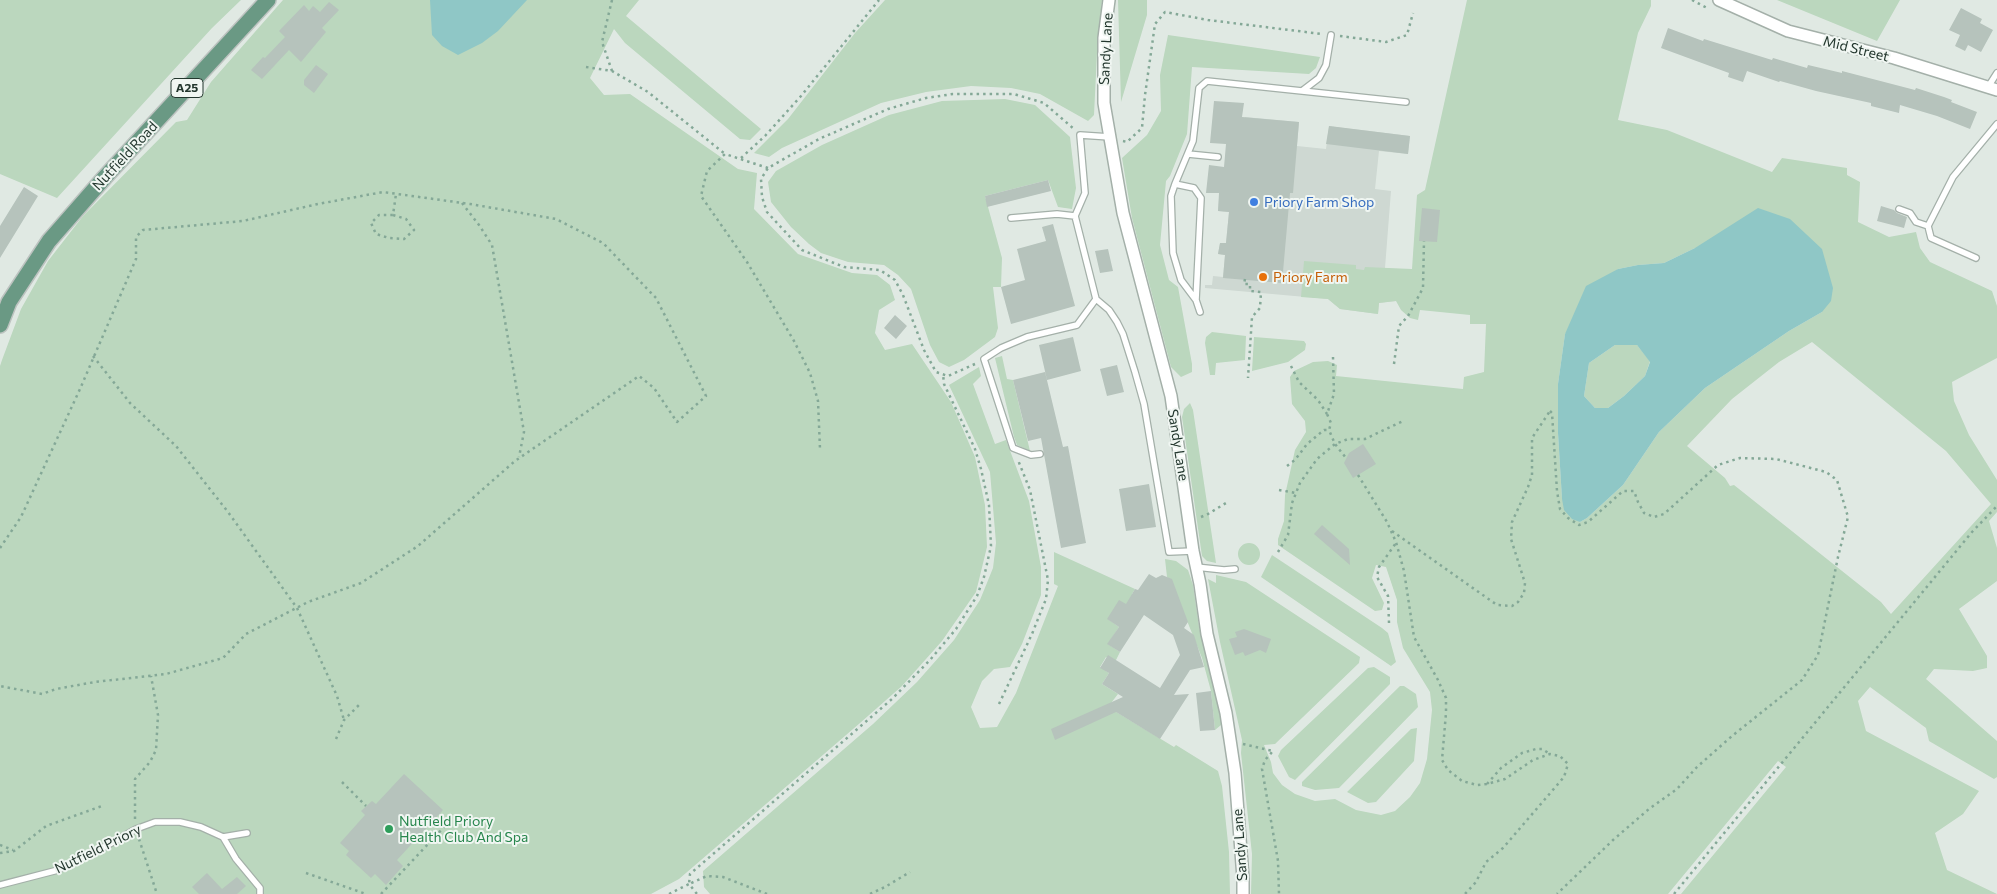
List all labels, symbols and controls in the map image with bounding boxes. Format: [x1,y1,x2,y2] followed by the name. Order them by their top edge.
[1096,12,1116,86] street label: Sandy Lane
[1821,33,1891,65] street label: Mid Street
[171,78,203,98] road number: A25
[89,118,161,194] street label: Nutfield Road
[1264,194,1374,210] place label: Priory Farm Shop
[1248,196,1260,208] marker: Priory Farm Shop
[1273,269,1348,285] place label: Priory Farm
[1257,271,1269,283] marker: Priory Farm
[1164,408,1192,482] street label: Sandy Lane
[1229,808,1251,882] street label: Sandy Lane
[399,813,528,846] place label: Nutfield Priory Health Club And Spa
[52,821,144,877] street label: Nutfield Priory
[383,823,395,835] marker: Nutfield Priory Health Club And Spa

